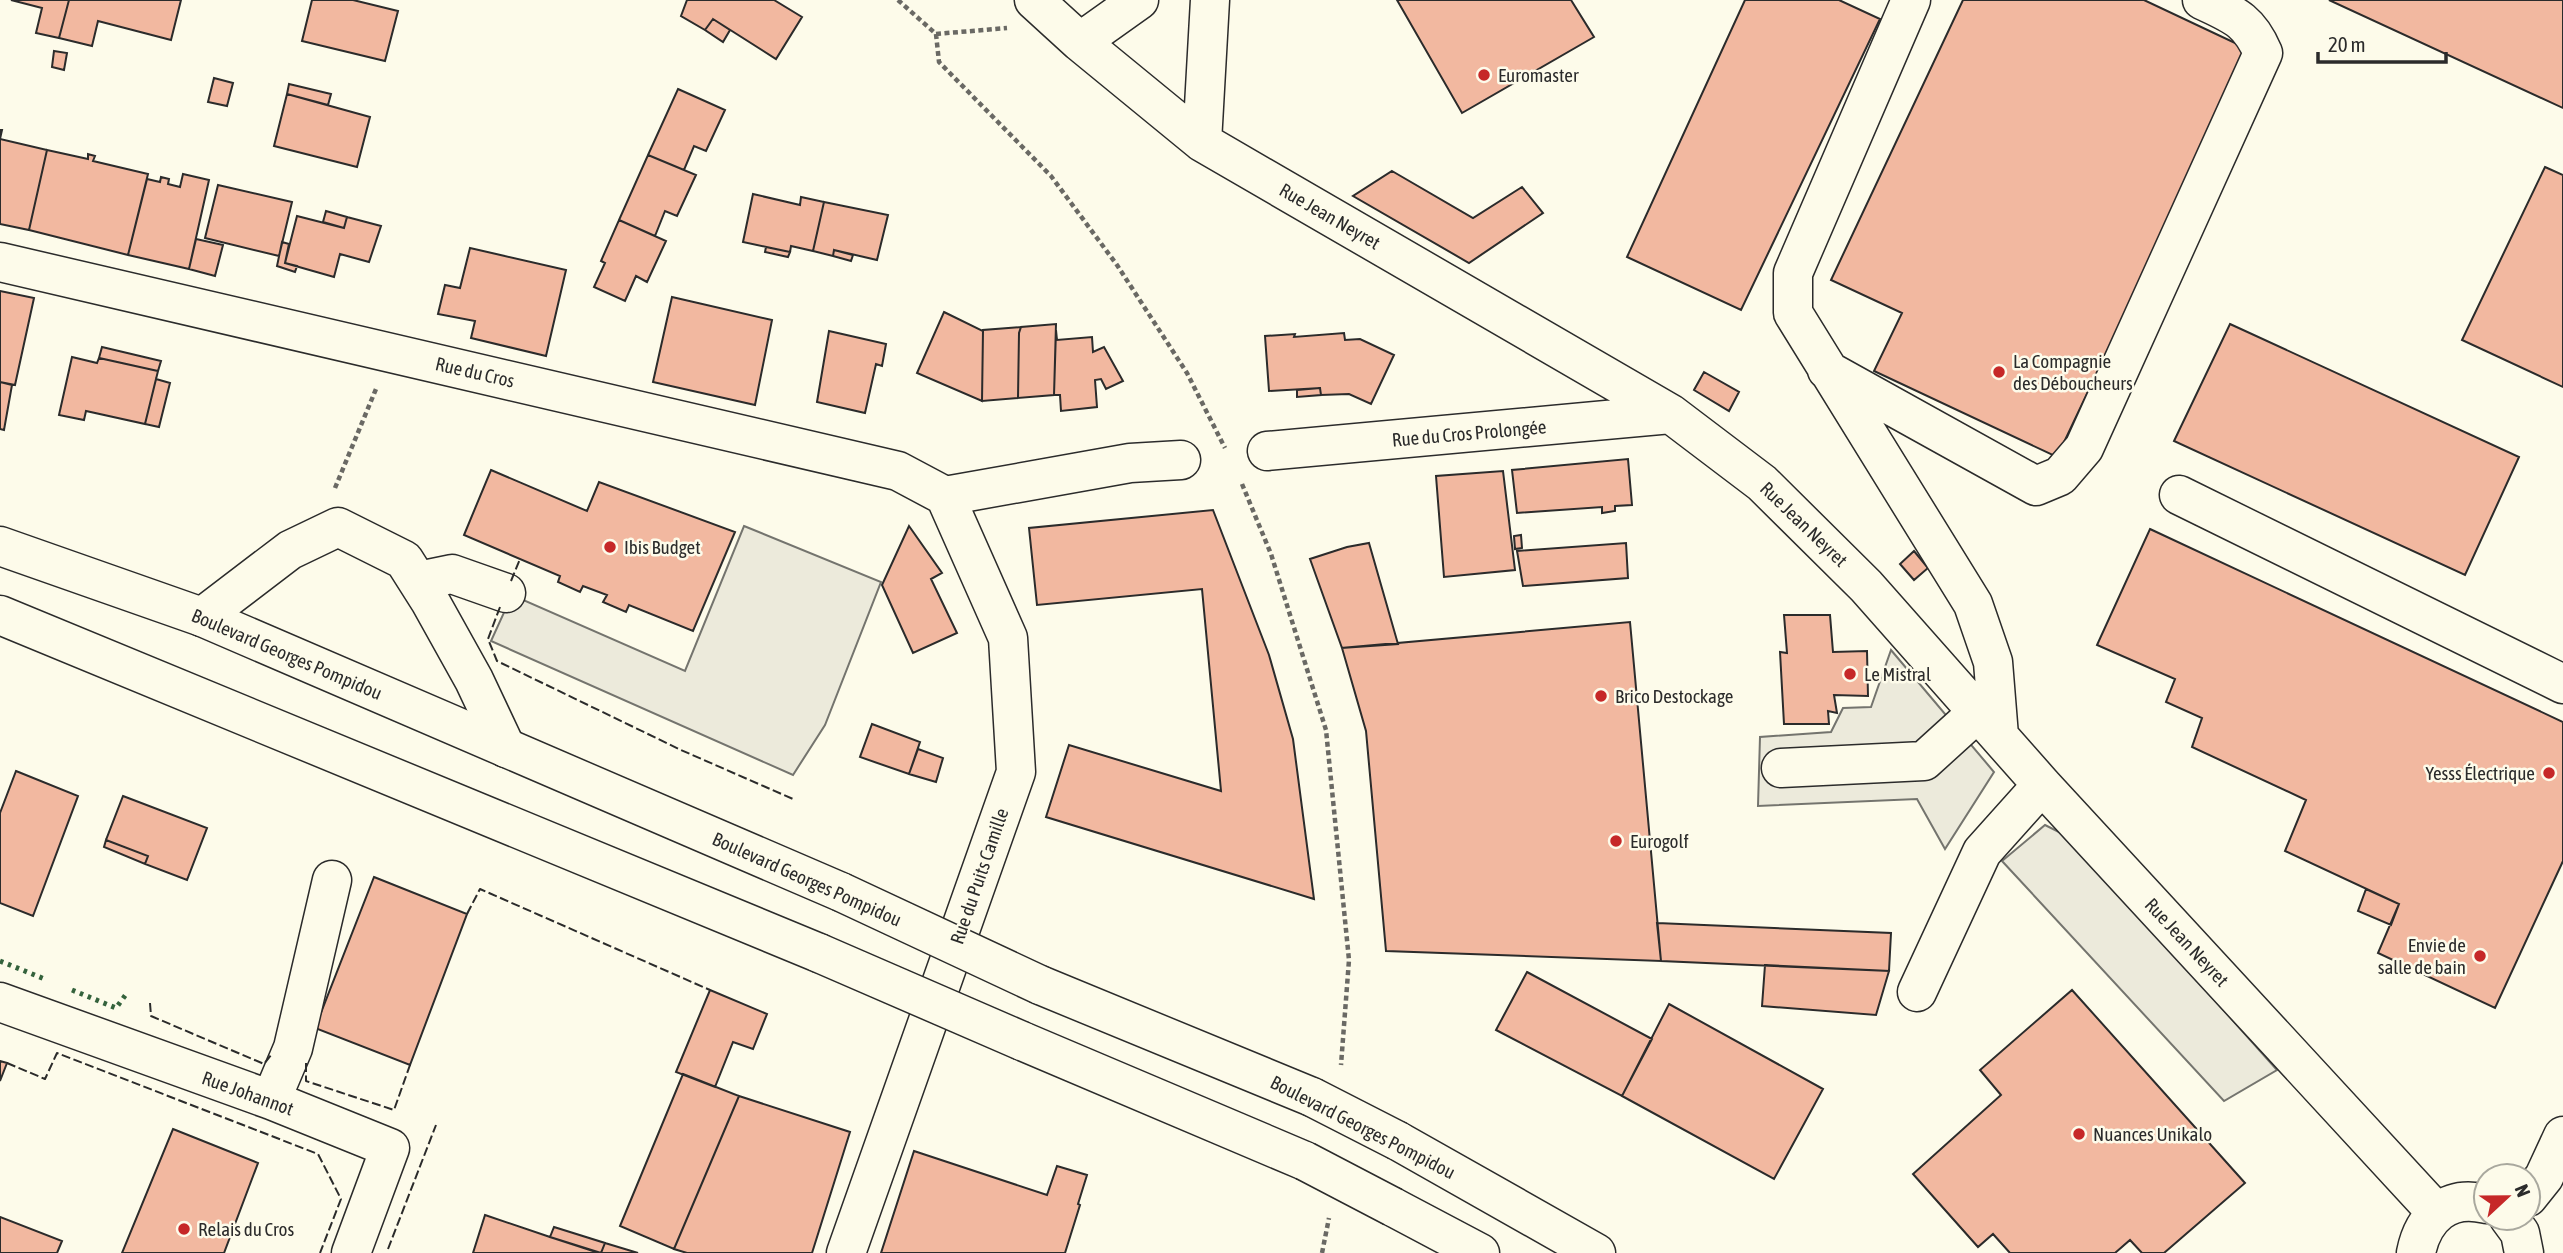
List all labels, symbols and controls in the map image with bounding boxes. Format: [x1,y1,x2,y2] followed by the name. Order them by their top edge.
[2318,21,2446,65] scale bar
[2328,32,2366,56] text: 20 m
[1498,64,1579,86] place label: Euromaster
[1476,67,1492,83] marker: Euromaster
[1276,178,1384,254] street label: Rue Jean Neyret
[2013,350,2133,394] place label: La Compagnie des Déboucheurs
[433,352,517,392] street label: Rue du Cros
[1991,364,2007,380] marker: La Compagnie des Déboucheurs
[1391,415,1547,451] street label: Rue du Cros Prolongée
[1756,477,1852,571] street label: Rue Jean Neyret
[624,536,701,558] place label: Ibis Budget
[602,539,618,555] marker: Ibis Budget
[189,604,385,704] street label: Boulevard Georges Pompidou
[1864,663,1931,685] place label: Le Mistral
[1842,666,1858,682] marker: Le Mistral
[1615,685,1733,707] place label: Brico Destockage
[1593,688,1609,704] marker: Brico Destockage
[2426,762,2535,784] place label: Yesss Électrique
[2541,765,2557,781] marker: Yesss Électrique
[945,805,1013,947] street label: Rue du Puits Camille
[709,827,905,931] street label: Boulevard Georges Pompidou
[1630,830,1689,852] place label: Eurogolf
[1608,833,1624,849] marker: Eurogolf
[2141,893,2233,991] street label: Rue Jean Neyret
[2378,934,2466,978] place label: Envie de salle de bain
[2472,948,2488,964] marker: Envie de salle de bain
[199,1066,297,1120] street label: Rue Johannot
[1267,1071,1459,1183] street label: Boulevard Georges Pompidou
[2093,1123,2212,1145] place label: Nuances Unikalo
[2071,1126,2087,1142] marker: Nuances Unikalo
[2472,1162,2542,1232] north arrow
[2510,1181,2535,1200] text: N
[198,1218,295,1240] place label: Relais du Cros
[176,1221,192,1237] marker: Relais du Cros

